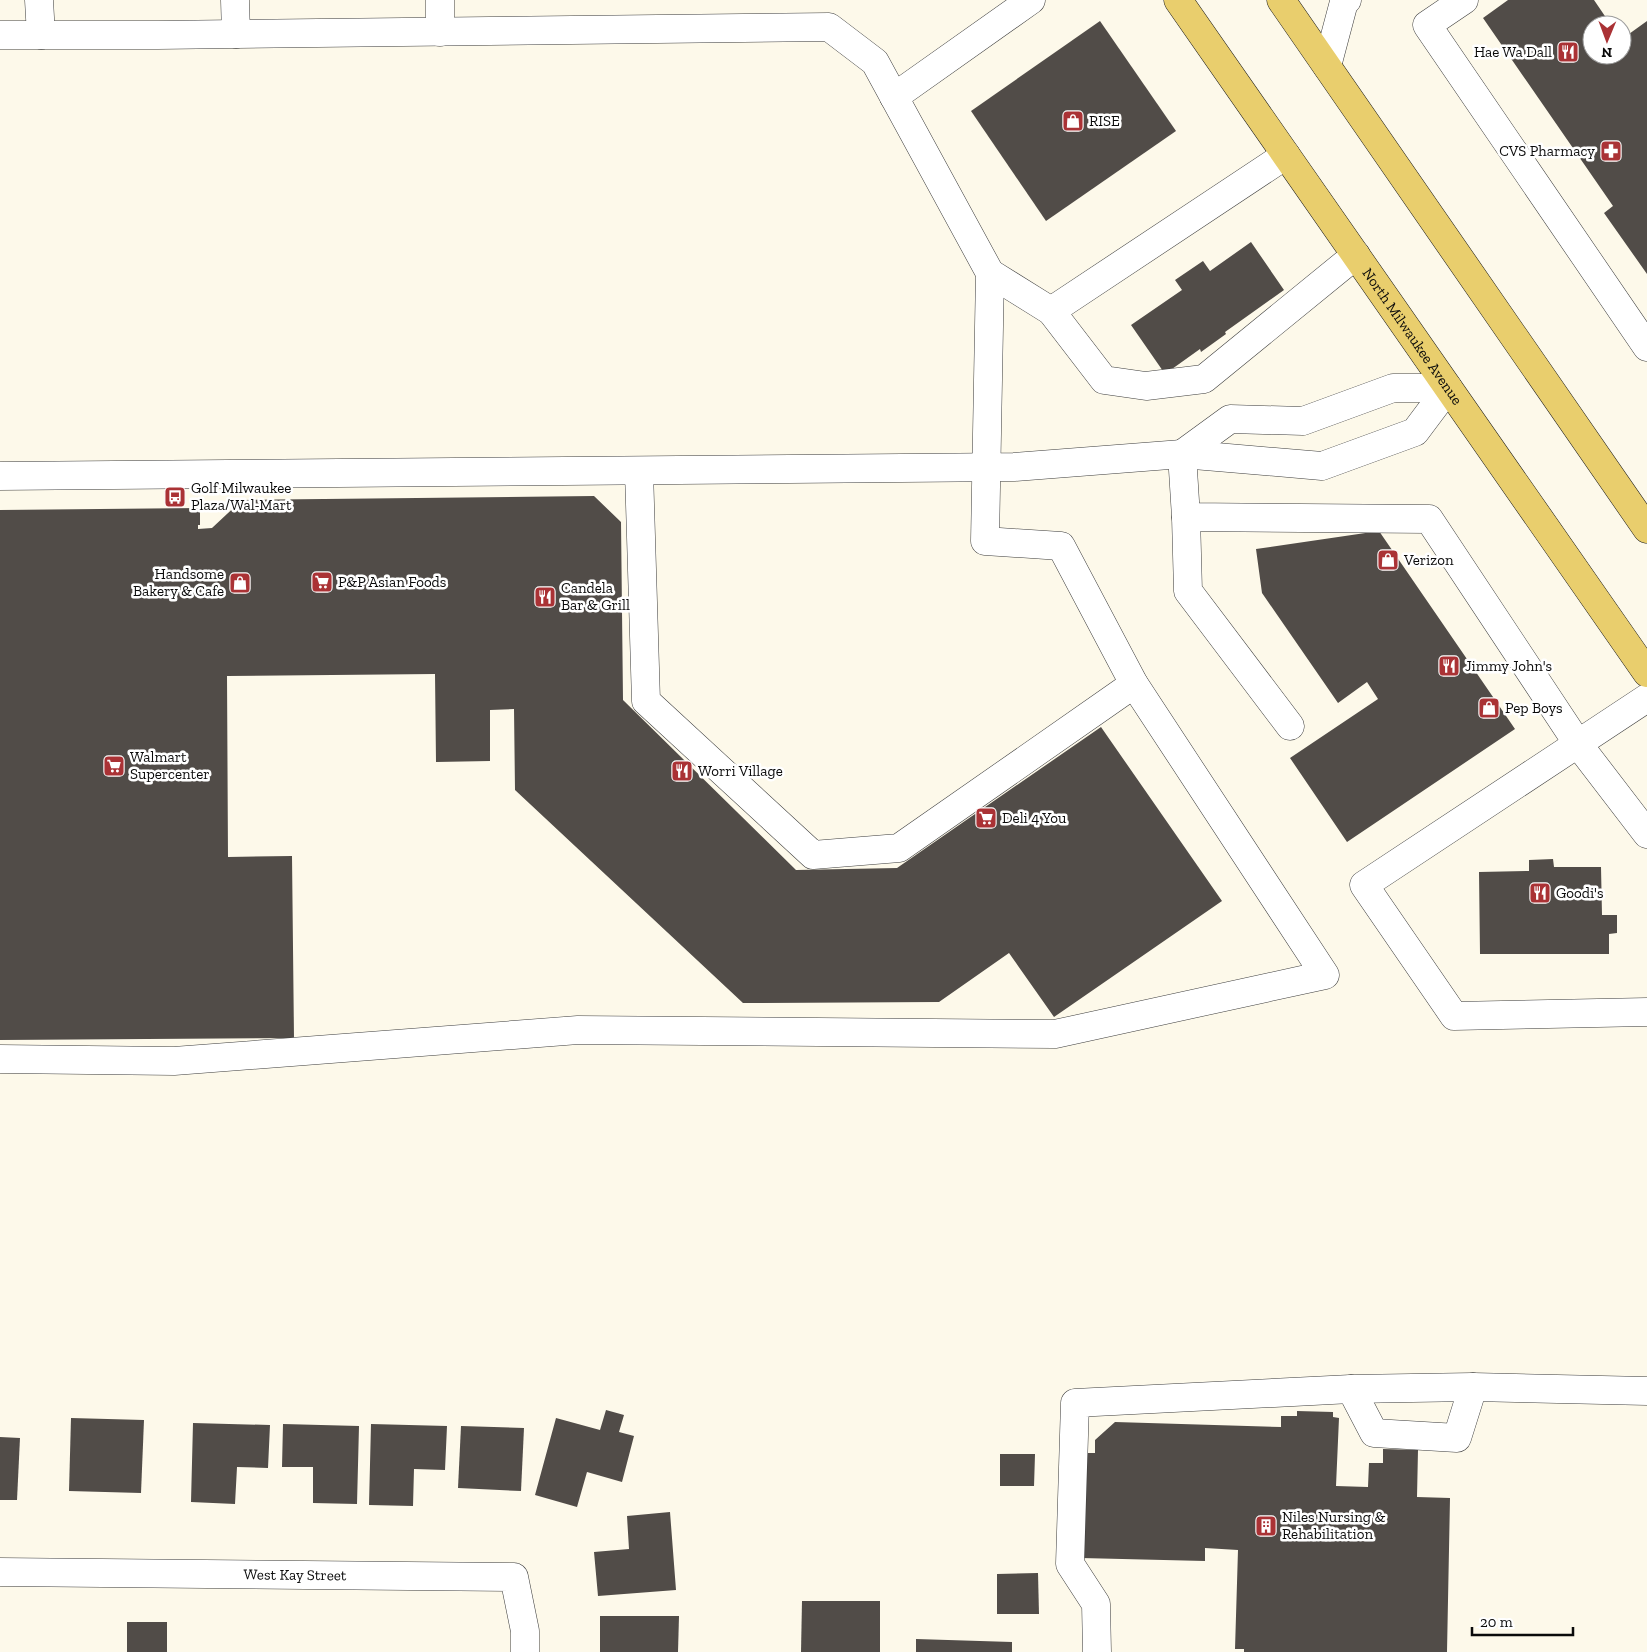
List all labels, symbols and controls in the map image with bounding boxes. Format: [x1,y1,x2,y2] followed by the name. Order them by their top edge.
[1582,15,1632,65] north arrow
[1556,40,1580,64] restaurant icon: Hae Wa Dall
[1474,43,1552,61] place label: Hae Wa Dall
[1601,44,1612,61] text: N
[1061,109,1085,133] shop icon: RISE
[1089,112,1120,130] place label: RISE
[1599,139,1623,163] pharmacy icon: CVS Pharmacy
[1499,142,1595,160] place label: CVS Pharmacy
[1359,265,1466,408] street label: North Milwaukee Avenue
[191,479,292,514] place label: Golf Milwaukee Plaza/Wal-Mart
[163,485,187,509] bus stop icon: Golf Milwaukee Plaza/Wal-Mart
[1376,548,1400,572] shop icon: Verizon
[1403,551,1454,569] place label: Verizon
[133,565,224,600] place label: Handsome Bakery & Cafe
[310,570,334,594] supermarket icon: P&P Asian Foods
[228,571,252,595] shop icon: Handsome Bakery & Cafe
[338,573,446,591] place label: P&P Asian Foods
[561,579,630,614] place label: Candela Bar & Grill
[533,585,557,609] restaurant icon: Candela Bar & Grill
[1437,654,1461,678] restaurant icon: Jimmy John's
[1465,657,1552,675] place label: Jimmy John's
[1477,696,1501,720] shop icon: Pep Boys
[1505,699,1563,717] place label: Pep Boys
[130,748,210,783] place label: Walmart Supercenter
[102,754,126,778] supermarket icon: Walmart Supercenter
[670,759,694,783] restaurant icon: Worri Village
[698,762,783,780] place label: Worri Village
[974,806,998,830] supermarket icon: Deli 4 You
[1002,809,1067,827] place label: Deli 4 You
[1528,881,1552,905] restaurant icon: Goodi's
[1556,884,1604,902] place label: Goodi's
[1282,1508,1385,1543] place label: Niles Nursing & Rehabilitation
[1254,1514,1278,1538] building icon: Niles Nursing & Rehabilitation
[243,1565,347,1584] street label: West Kay Street
[1472,1604,1573,1636] scale bar
[1480,1613,1513,1631] text: 20 m

